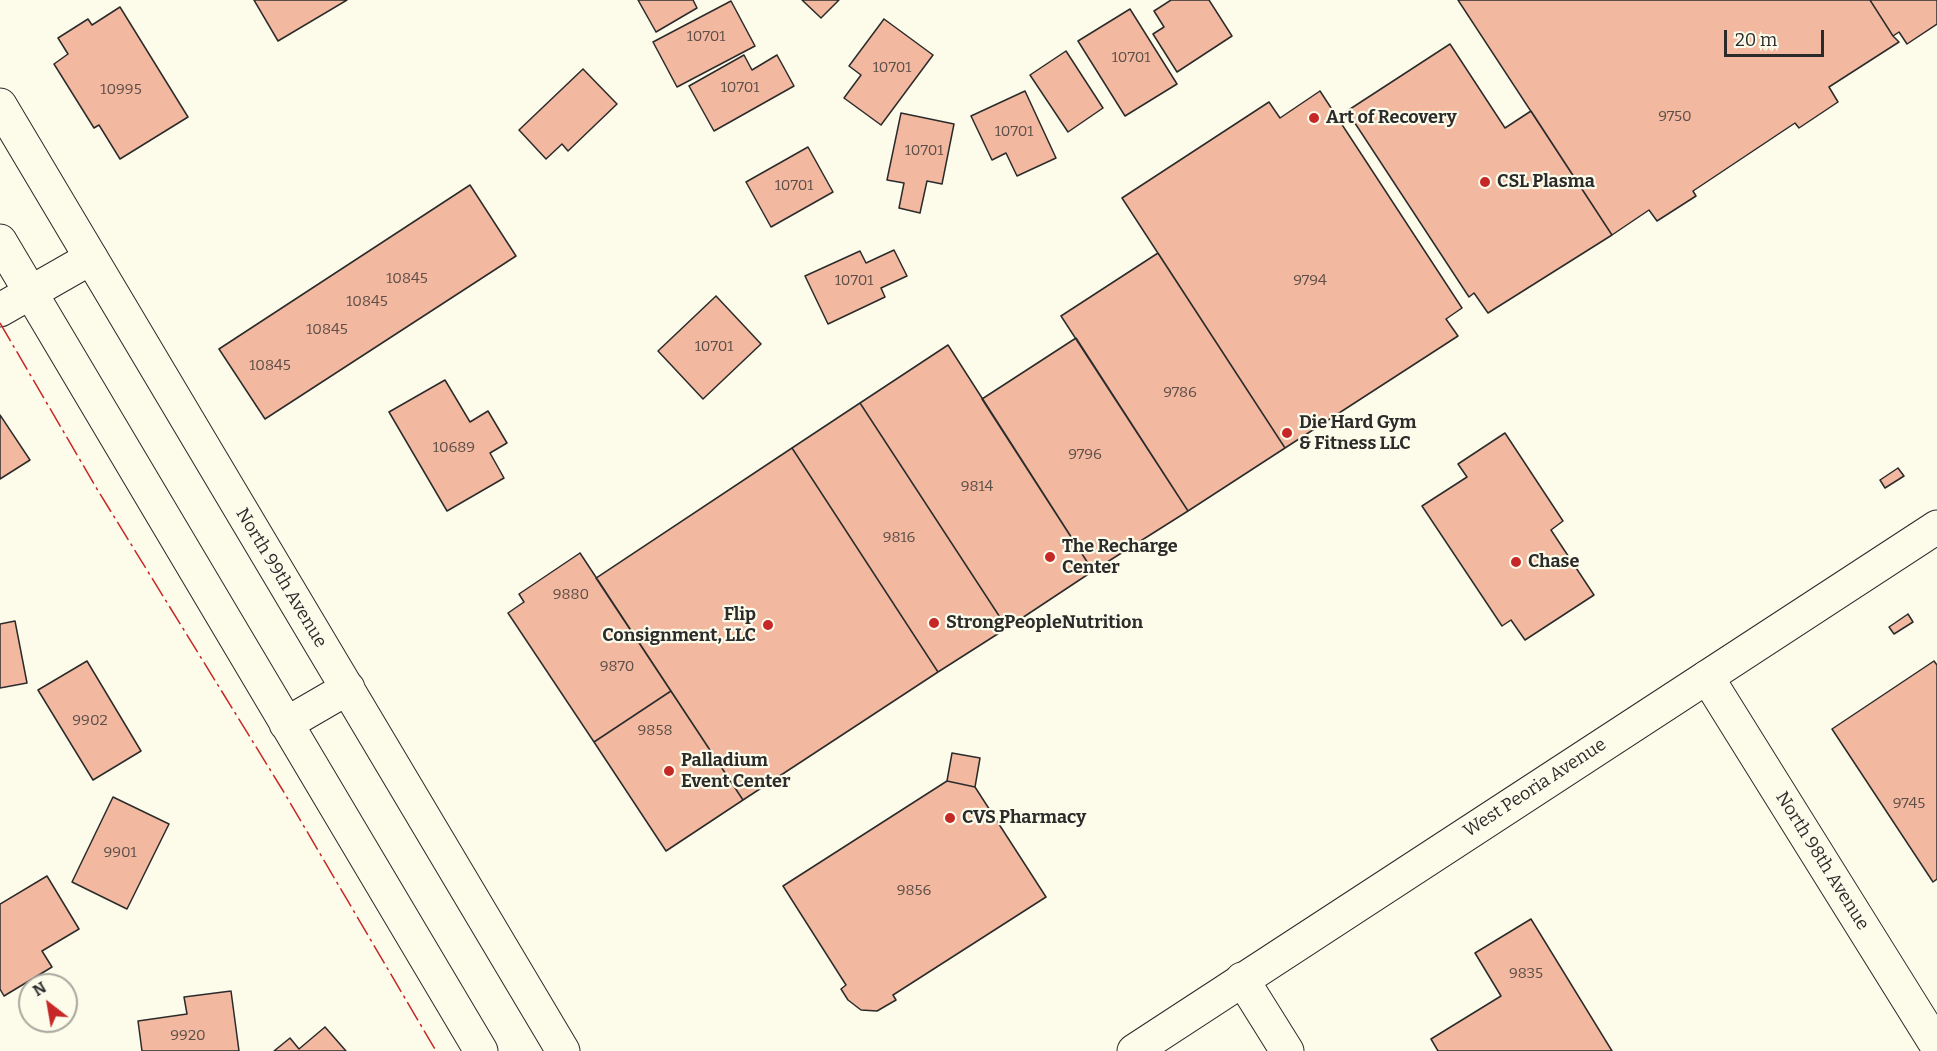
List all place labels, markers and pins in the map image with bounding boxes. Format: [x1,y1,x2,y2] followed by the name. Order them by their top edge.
[1326,107,1457,129] place label: Art of Recovery
[1307,111,1321,125] marker: Art of Recovery
[1497,171,1595,193] place label: CSL Plasma
[1478,175,1492,189] marker: CSL Plasma
[1299,412,1416,454] place label: Die Hard Gym & Fitness LLC
[1280,426,1294,440] marker: Die Hard Gym & Fitness LLC
[1062,536,1178,578] place label: The Recharge Center
[1043,550,1057,564] marker: The Recharge Center
[1528,551,1579,573] place label: Chase
[1509,555,1523,569] marker: Chase
[602,604,756,646] place label: Flip Consignment, LLC
[946,612,1143,634] place label: StrongPeopleNutrition
[927,616,941,630] marker: StrongPeopleNutrition
[761,618,775,632] marker: Flip Consignment, LLC
[681,750,790,792] place label: Palladium Event Center
[662,764,676,778] marker: Palladium Event Center
[962,807,1086,829] place label: CVS Pharmacy
[943,811,957,825] marker: CVS Pharmacy

